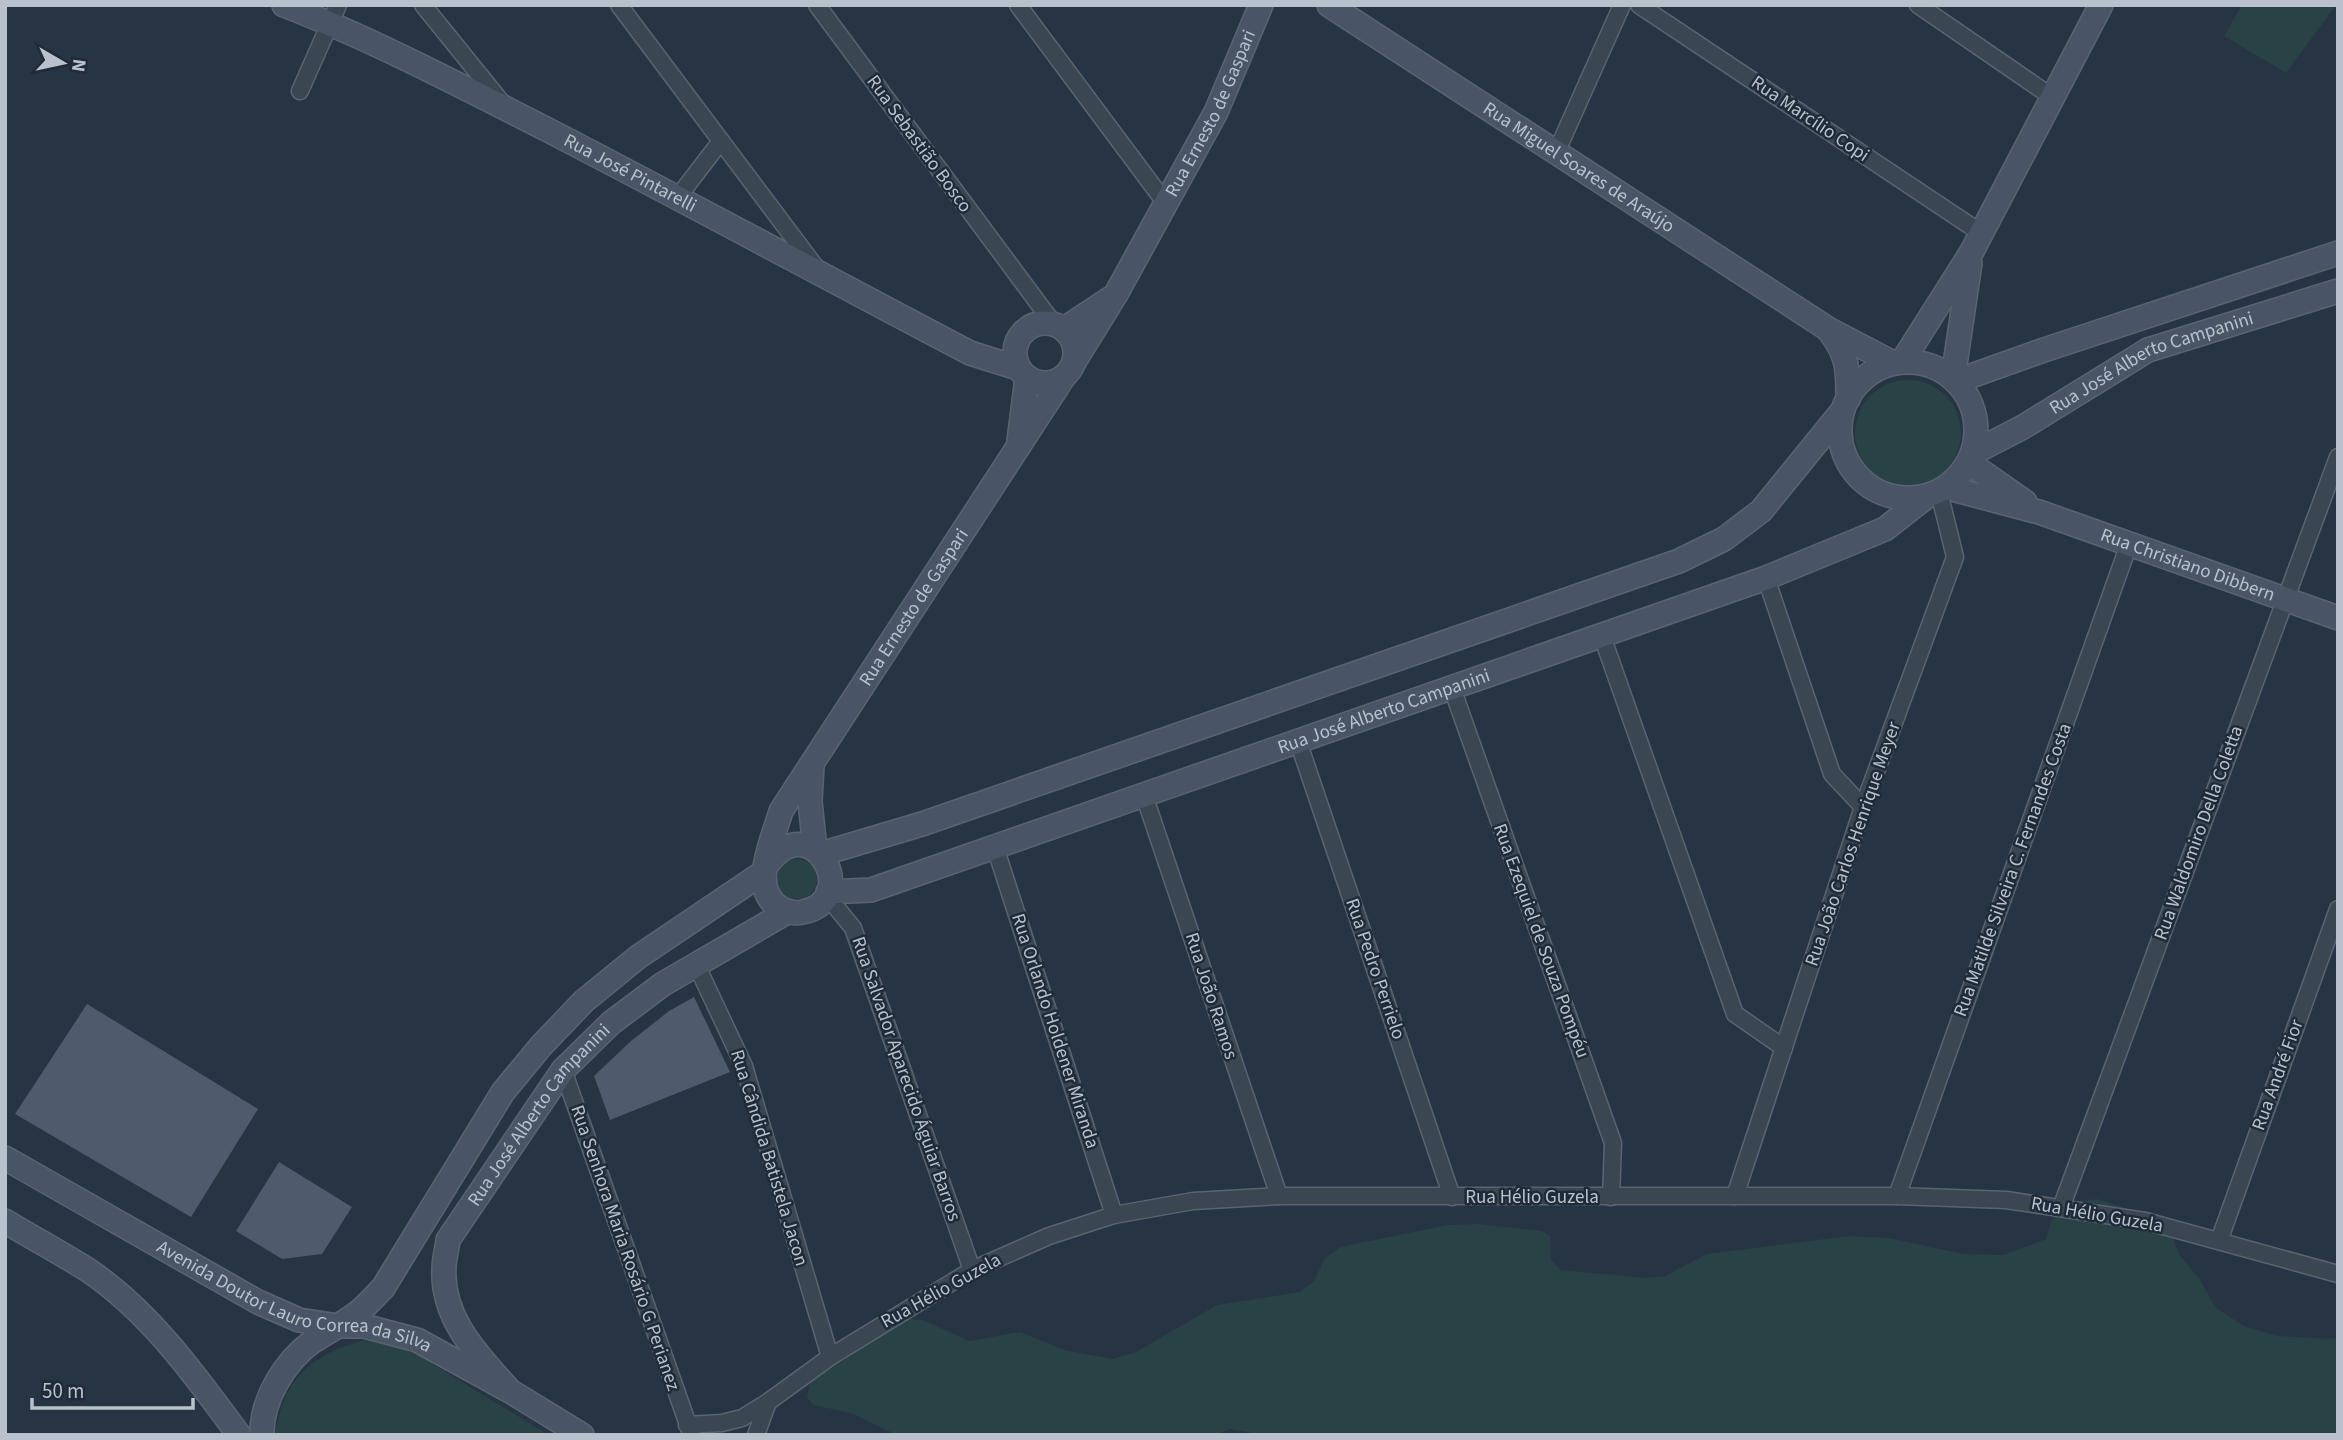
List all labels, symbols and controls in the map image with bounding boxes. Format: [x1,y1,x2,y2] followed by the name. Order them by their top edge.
[1158,26,1263,202] street label: Rua Ernesto de Gaspari
[28,28,98,98] north arrow
[64,57,93,74] text: N
[1745,69,1875,169] street label: Rua Marcílio Copi
[860,70,978,218] street label: Rua Sebastião Bosco
[1478,95,1680,240] street label: Rua Miguel Soares de Araújo
[559,127,701,219] street label: Rua José Pintarelli
[2044,305,2257,421] street label: Rua José Alberto Campanini
[2097,521,2279,608] street label: Rua Christiano Dibbern
[852,523,975,691] street label: Rua Ernesto de Gaspari
[1274,662,1494,761] street label: Rua José Alberto Campanini
[1798,718,1908,970] street label: Rua João Carlos Henrique Meyer
[1947,720,2079,1020] street label: Rua Matilde Silveira C. Fernandes Costa
[2148,722,2250,944] street label: Rua Waldomiro Della Coletta
[1486,820,1596,1062] street label: Rua Ezequiel de Souza Pompéu
[1338,895,1412,1043] street label: Rua Pedro Perrielo
[1004,910,1106,1152] street label: Rua Orlando Holdener Miranda
[1178,929,1244,1063] street label: Rua João Ramos
[845,933,967,1225] street label: Rua Salvador Aparecido Águiar Barros
[2245,1015,2311,1134] street label: Rua André Fior
[461,1017,616,1212] street label: Rua José Alberto Campanini
[723,1046,815,1270] street label: Rua Cândida Batistela Jacon
[563,1102,687,1394] street label: Rua Senhora Maria Rosário G Perianez
[1465,1184,1599,1211] street label: Rua Hélio Guzela
[2029,1190,2165,1240] street label: Rua Hélio Guzela
[152,1234,437,1359] street label: Avenida Doutor Lauro Correa da Silva
[876,1247,1006,1335] street label: Rua Hélio Guzela
[32,1366,192,1410] scale bar
[42,1376,84,1406] text: 50 m

